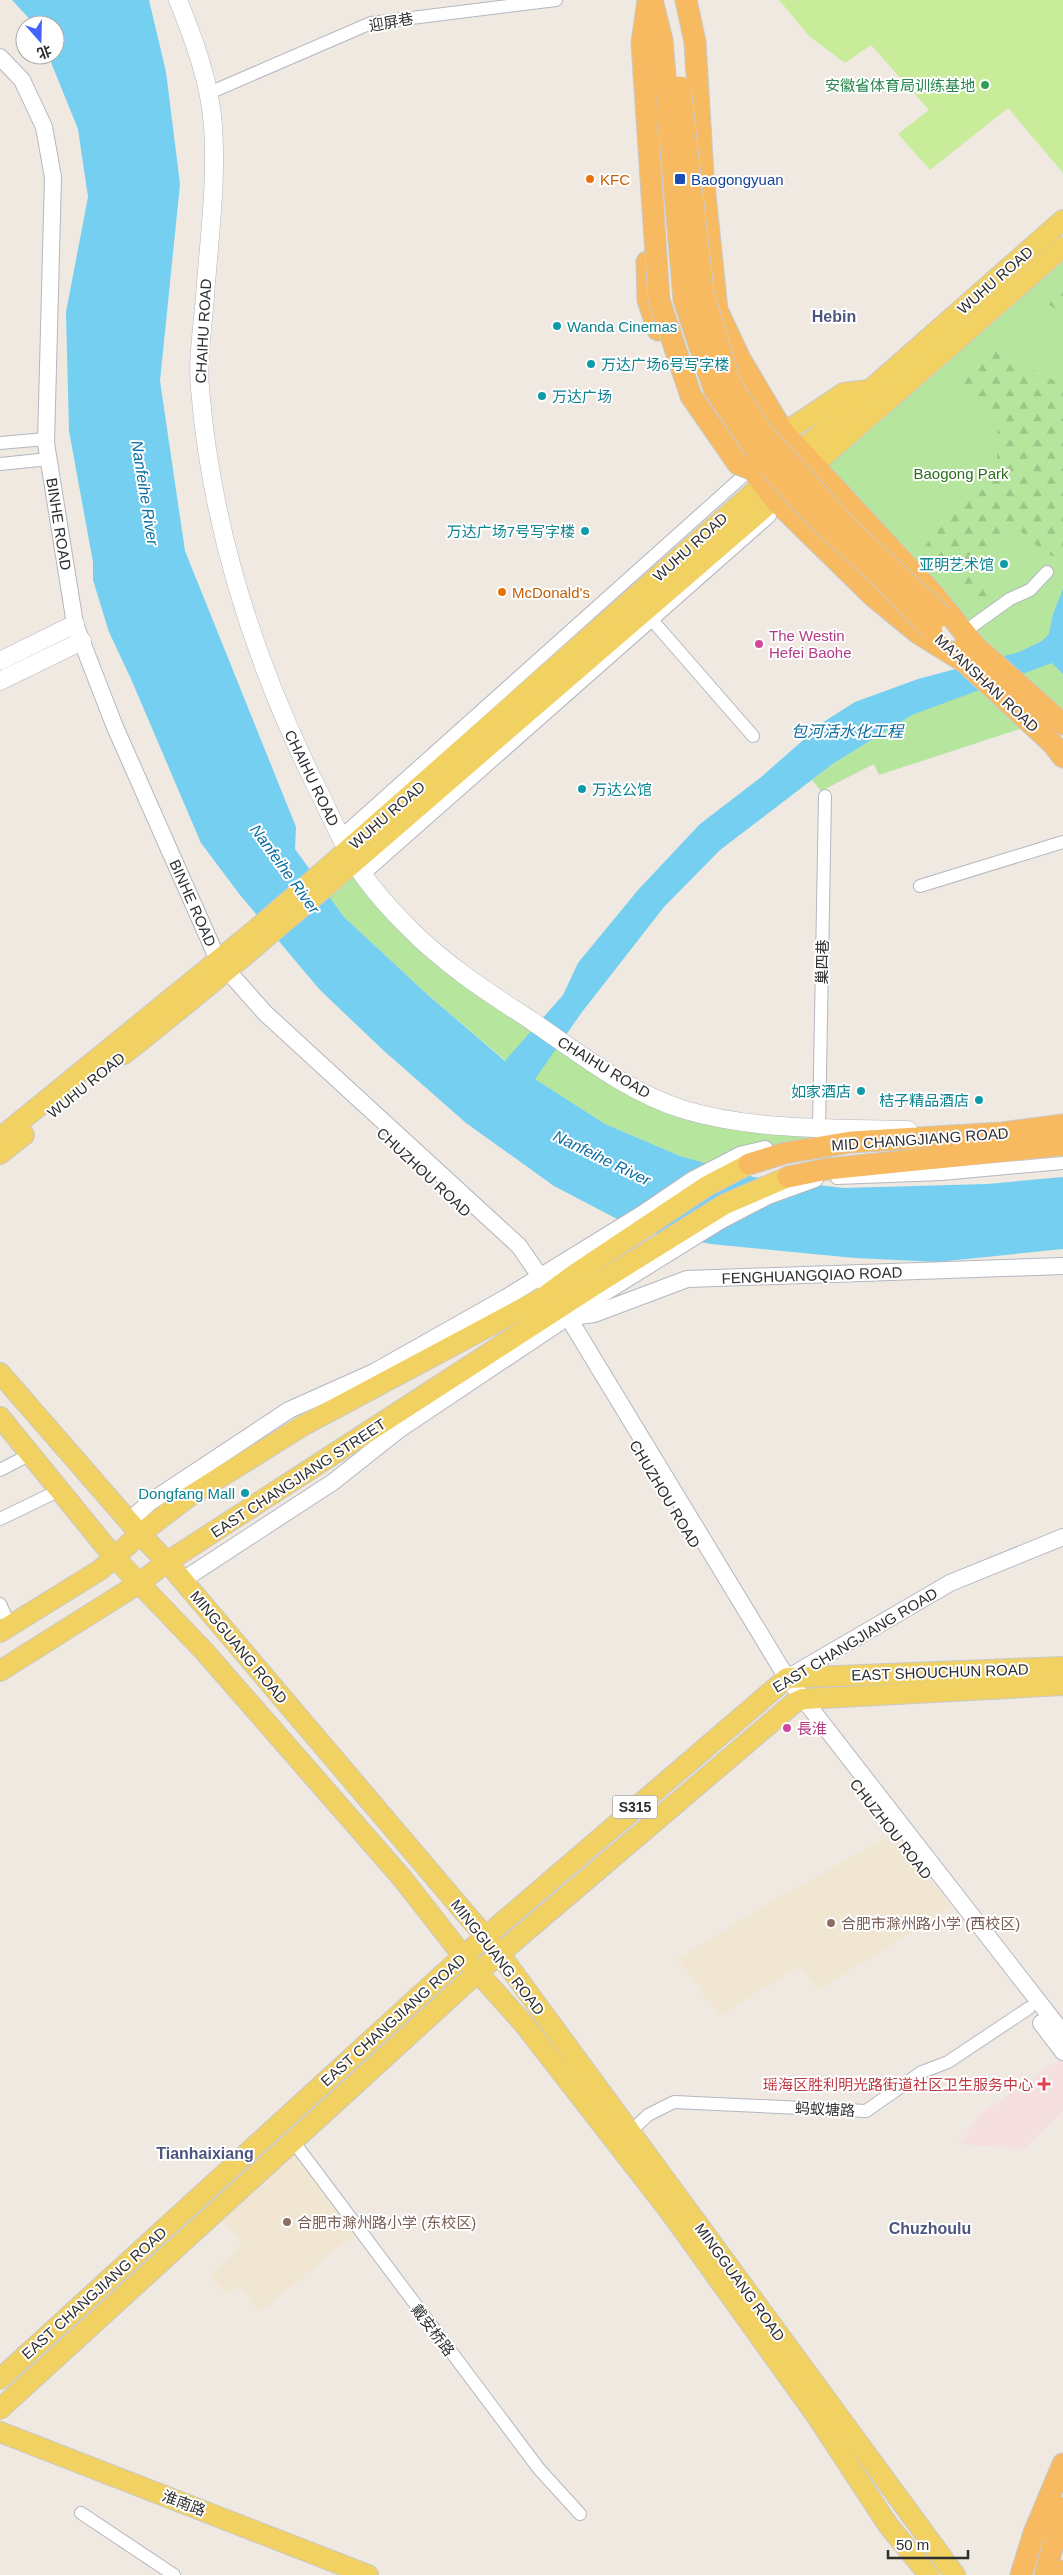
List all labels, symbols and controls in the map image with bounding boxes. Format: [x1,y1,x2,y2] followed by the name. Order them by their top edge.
[367,10,415,34] street label: 迎屏巷
[15,15,65,65] north arrow
[35,42,54,62] text: 北
[825,77,975,94] place label: 安徽省体育局训练基地
[979,79,991,91] marker: 安徽省体育局训练基地
[600,171,630,188] place label: KFC
[691,171,784,188] place label: Baogongyuan
[673,172,687,186] marker: Baogongyuan
[584,173,596,185] marker: KFC
[954,243,1036,317] street label: WUHU ROAD
[192,278,214,384] street label: CHAIHU ROAD
[812,308,856,325] district label: Hebin
[567,318,677,335] place label: Wanda Cinemas
[551,320,563,332] marker: Wanda Cinemas
[601,356,729,373] place label: 万达广场6号写字楼
[585,358,597,370] marker: 万达广场6号写字楼
[552,388,612,405] place label: 万达广场
[536,390,548,402] marker: 万达广场
[128,439,162,547] water label: Nanfeihe River
[913,465,1009,482] park label: Baogong Park
[43,477,75,572] street label: BINHE ROAD
[649,509,731,585] street label: WUHU ROAD
[447,523,575,540] place label: 万达广场7号写字楼
[579,525,591,537] marker: 万达广场7号写字楼
[919,556,994,573] place label: 亚明艺术馆
[998,558,1010,570] marker: 亚明艺术馆
[512,584,590,601] place label: McDonald's
[496,586,508,598] marker: McDonald's
[769,627,852,661] place label: The Westin Hefei Baohe
[932,631,1042,735] street label: MA'ANSHAN ROAD
[753,638,765,650] marker: The Westin Hefei Baohe
[791,723,905,740] water label: 包河活水化工程
[281,727,343,829] street label: CHAIHU ROAD
[346,778,428,852] street label: WUHU ROAD
[592,781,652,798] place label: 万达公馆
[576,783,588,795] marker: 万达公馆
[247,821,323,917] water label: Nanfeihe River
[166,857,220,949] street label: BINHE ROAD
[813,939,831,985] street label: 巢四巷
[555,1033,654,1101] street label: CHAIHU ROAD
[44,1049,128,1121] street label: WUHU ROAD
[791,1083,851,1100] place label: 如家酒店
[855,1085,867,1097] marker: 如家酒店
[879,1092,969,1109] place label: 桔子精品酒店
[973,1094,985,1106] marker: 桔子精品酒店
[373,1124,475,1220] street label: CHUZHOU ROAD
[831,1124,1009,1154] street label: MID CHANGJIANG ROAD
[551,1127,654,1189] water label: Nanfeihe River
[721,1263,903,1287] street label: FENGHUANGQIAO ROAD
[208,1415,388,1541] street label: EAST CHANGJIANG STREET
[626,1437,704,1551] street label: CHUZHOU ROAD
[138,1485,235,1502] place label: Dongfang Mall
[239,1487,251,1499] marker: Dongfang Mall
[770,1584,940,1696] street label: EAST CHANGJIANG ROAD
[187,1587,291,1707] street label: MINGGUANG ROAD
[851,1660,1029,1684] street label: EAST SHOUCHUN ROAD
[797,1720,827,1737] place label: 長淮
[781,1722,793,1734] marker: 長淮
[847,1776,936,1883] street label: CHUZHOU ROAD
[612,1795,658,1818] road number: S315
[448,1896,548,2018] street label: MINGGUANG ROAD
[841,1915,1020,1932] place label: 合肥市滁州路小学 (西校区)
[825,1917,837,1929] marker: 合肥市滁州路小学 (西校区)
[317,1950,469,2090] street label: EAST CHANGJIANG ROAD
[763,2076,1033,2093] place label: 瑶海区胜利明光路街道社区卫生服务中心
[1037,2077,1051,2091] marker: 瑶海区胜利明光路街道社区卫生服务中心
[795,2099,855,2119] street label: 蚂蚁塘路
[156,2145,254,2162] district label: Tianhaixiang
[297,2214,476,2231] place label: 合肥市滁州路小学 (东校区)
[281,2216,293,2228] marker: 合肥市滁州路小学 (东校区)
[691,2220,789,2344] street label: MINGGUANG ROAD
[889,2220,971,2237] district label: Chuzhoulu
[18,2223,170,2363] street label: EAST CHANGJIANG ROAD
[408,2301,458,2359] street label: 戴安桥路
[160,2487,208,2519] street label: 淮南路
[888,2528,968,2560] scale bar
[896,2536,929,2553] text: 50 m

